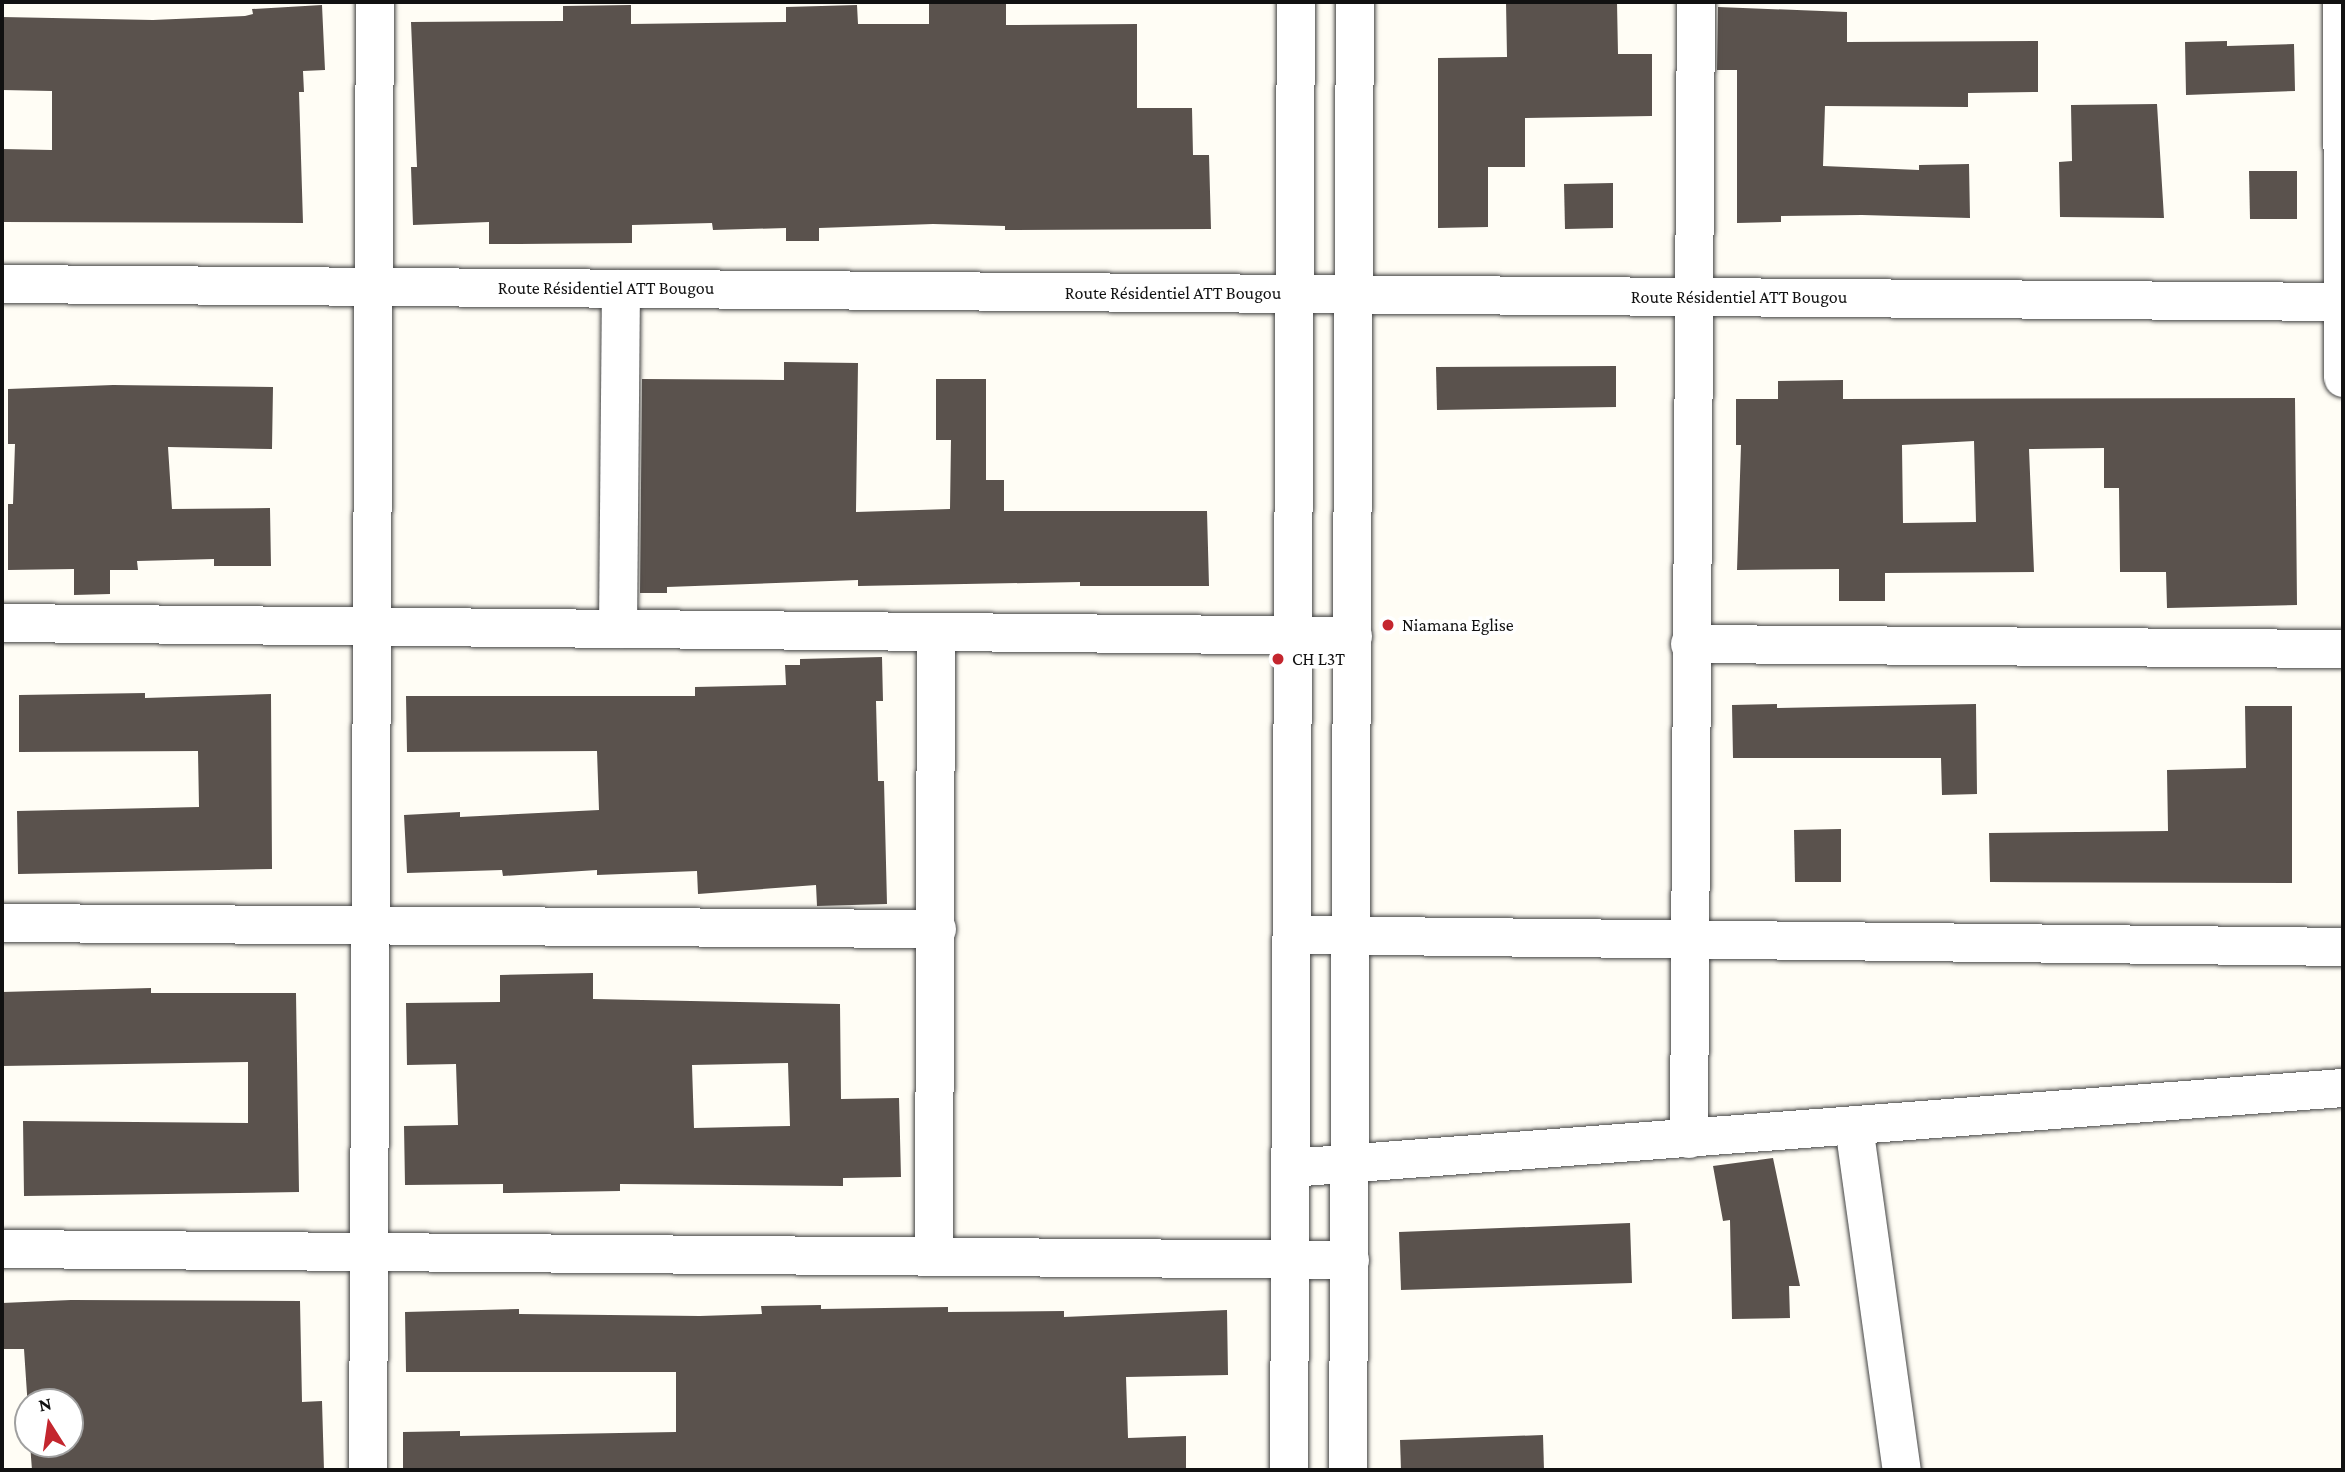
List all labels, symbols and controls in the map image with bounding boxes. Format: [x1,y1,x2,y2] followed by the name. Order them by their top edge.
[498,277,714,299] street label: Route Résidentiel ATT Bougou
[1065,282,1281,304] street label: Route Résidentiel ATT Bougou
[1631,286,1847,308] street label: Route Résidentiel ATT Bougou
[1402,614,1514,636] place label: Niamana Eglise
[1380,617,1396,633] marker: Niamana Eglise
[1292,648,1345,670] place label: CH L3T
[1270,651,1286,667] marker: CH L3T
[14,1388,84,1458] north arrow
[36,1392,53,1416] text: N

